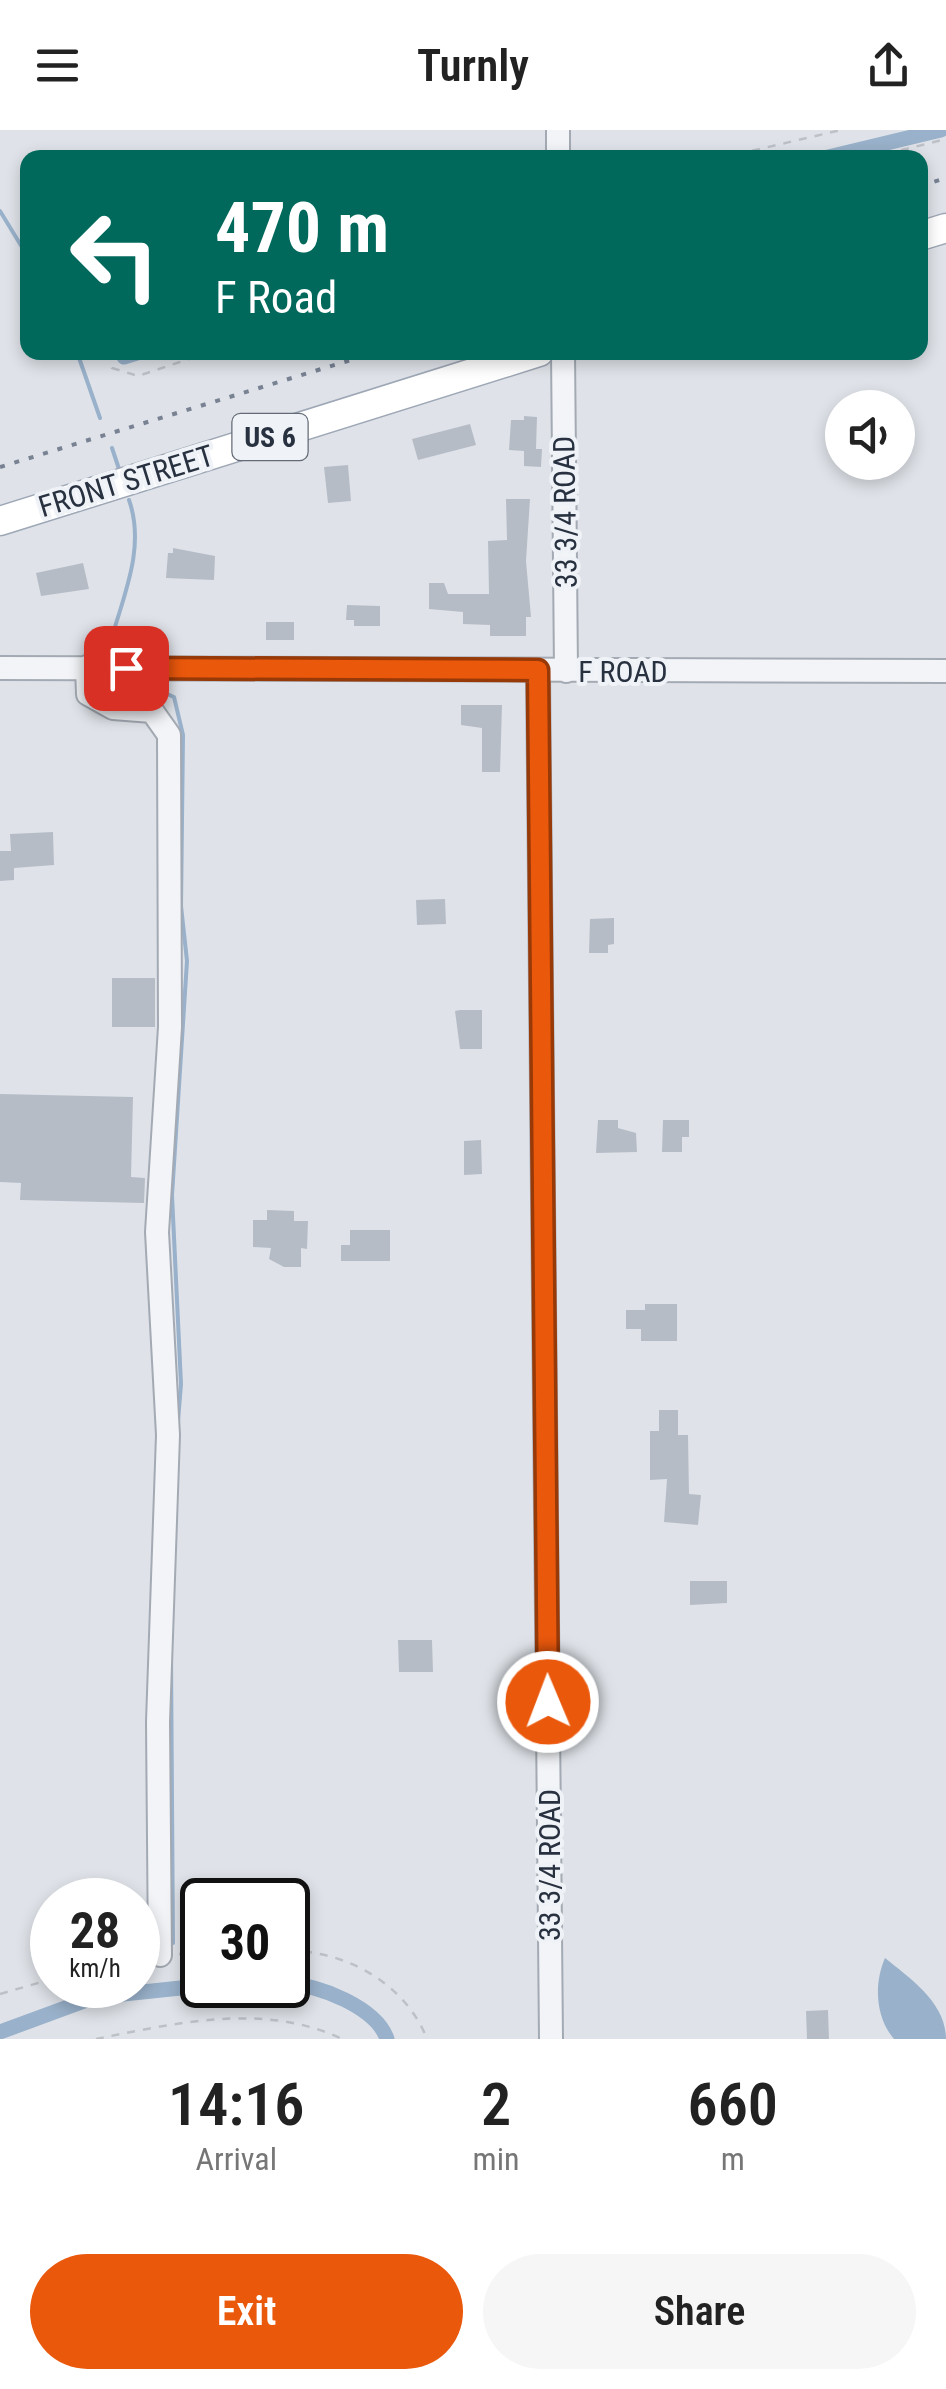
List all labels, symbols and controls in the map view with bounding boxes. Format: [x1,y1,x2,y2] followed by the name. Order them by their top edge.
[30,38,85,93] icon: menu
[861,38,916,93] icon: share
[417,39,529,92] text: Turnly
[215,187,389,269] text: 470 m
[50,190,180,320] icon: left
[215,271,337,324] text: F Road
[825,390,915,480] map controls
[825,390,915,480] button: sound
[232,414,308,460] road number: US 6
[546,436,584,588] street label: 33 3/4 ROAD
[34,438,218,524] street label: FRONT STREET
[84,626,169,711] pin
[99,641,154,696] icon: arrive
[578,654,668,689] street label: F ROAD
[496,1650,600,1754] position arrow
[532,1789,567,1941] street label: 33 3/4 ROAD
[180,1878,310,2008] speed limit sign: 30
[70,1902,120,1960] text: 28
[69,1954,121,1983] text: km/h
[168,2069,305,2140] text: 14:16
[481,2069,511,2140] text: 2
[687,2069,778,2140] text: 660
[196,2140,277,2178] text: Arrival
[473,2140,519,2178] text: min
[721,2140,745,2178] text: m
[30,2254,463,2369] button: Exit
[483,2254,916,2369] button: Share

